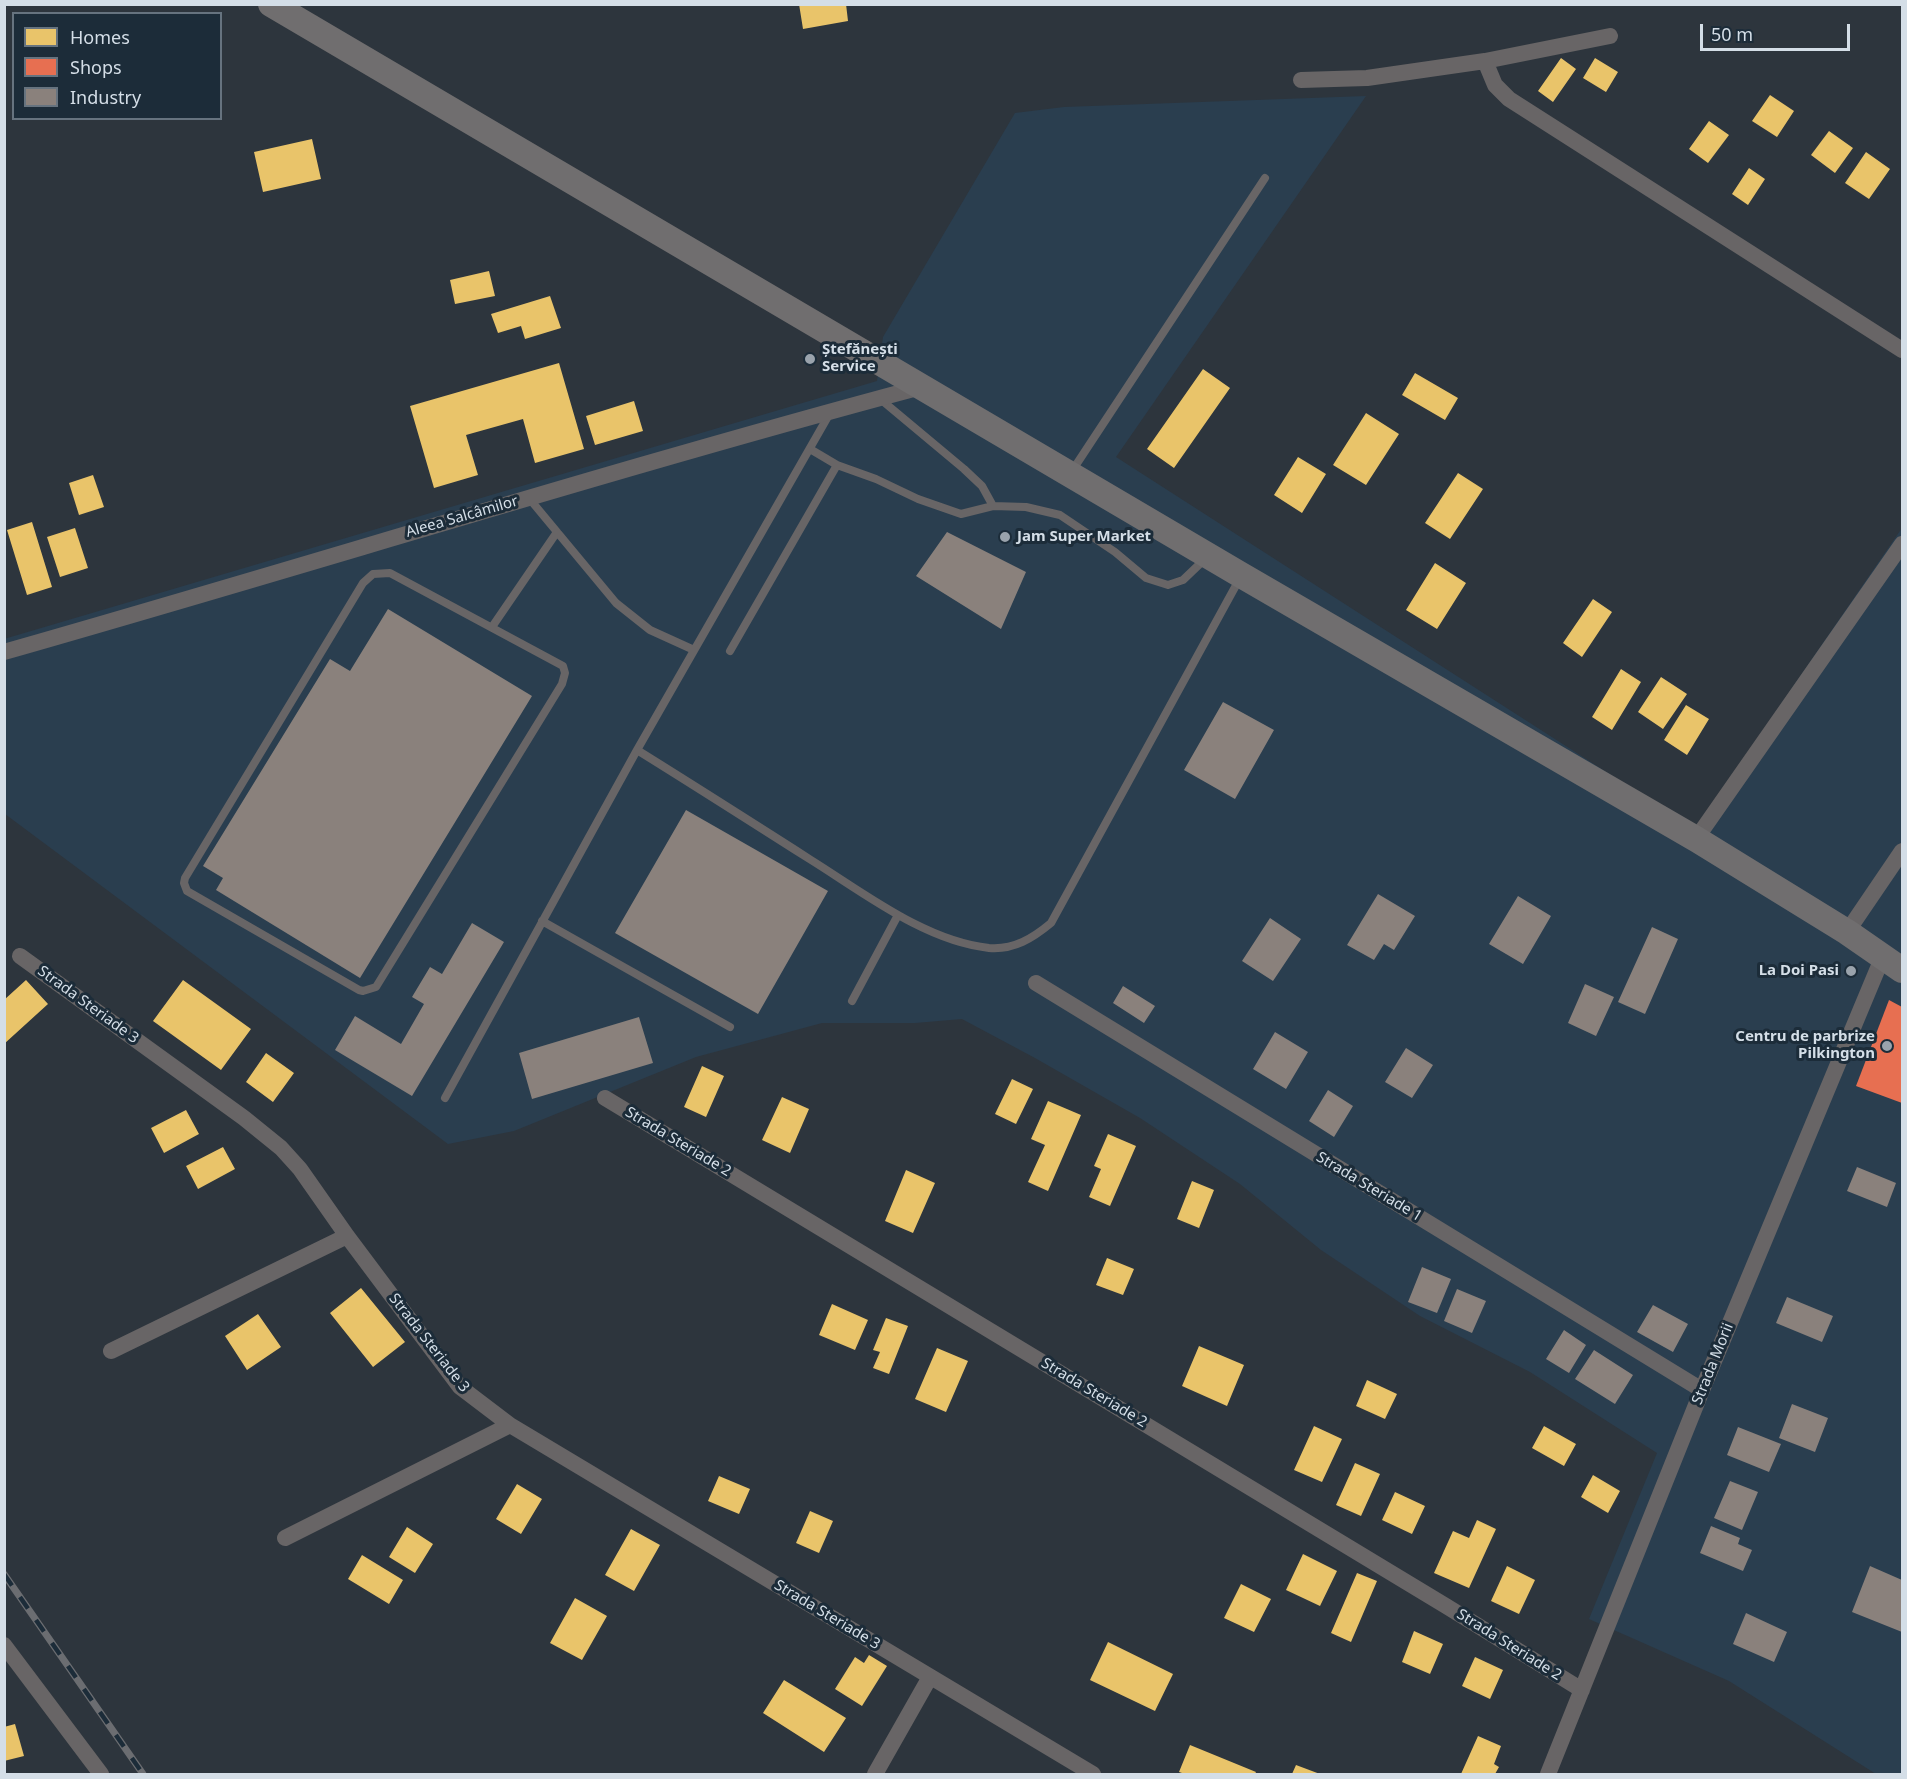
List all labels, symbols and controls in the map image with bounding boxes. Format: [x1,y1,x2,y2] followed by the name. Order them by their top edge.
[12,12,222,120] legend
[1703,12,1853,50] scale bar
[1711,22,1753,46] text: 50 m
[70,25,130,49] text: Homes
[70,55,122,79] text: Shops
[70,85,141,109] text: Industry
[822,341,898,376] place label: Ștefănești Service
[803,352,817,366] marker: Ștefănești Service
[404,492,520,542] street label: Aleea Salcâmilor
[1017,528,1151,546] place label: Jam Super Market
[998,530,1012,544] marker: Jam Super Market
[34,962,142,1048] street label: Strada Steriade 3
[1759,962,1839,980] place label: La Doi Pasi
[1844,964,1858,978] marker: La Doi Pasi
[1735,1028,1875,1063] place label: Centru de parbrize Pilkington
[1880,1039,1894,1053] marker: Centru de parbrize Pilkington
[622,1103,734,1181] street label: Strada Steriade 2
[1313,1148,1425,1226] street label: Strada Steriade 1
[385,1290,473,1396] street label: Strada Steriade 3
[1689,1321,1737,1407] street label: Strada Morii
[1038,1354,1150,1432] street label: Strada Steriade 2
[771,1576,883,1654] street label: Strada Steriade 3
[1453,1606,1565,1684] street label: Strada Steriade 2

